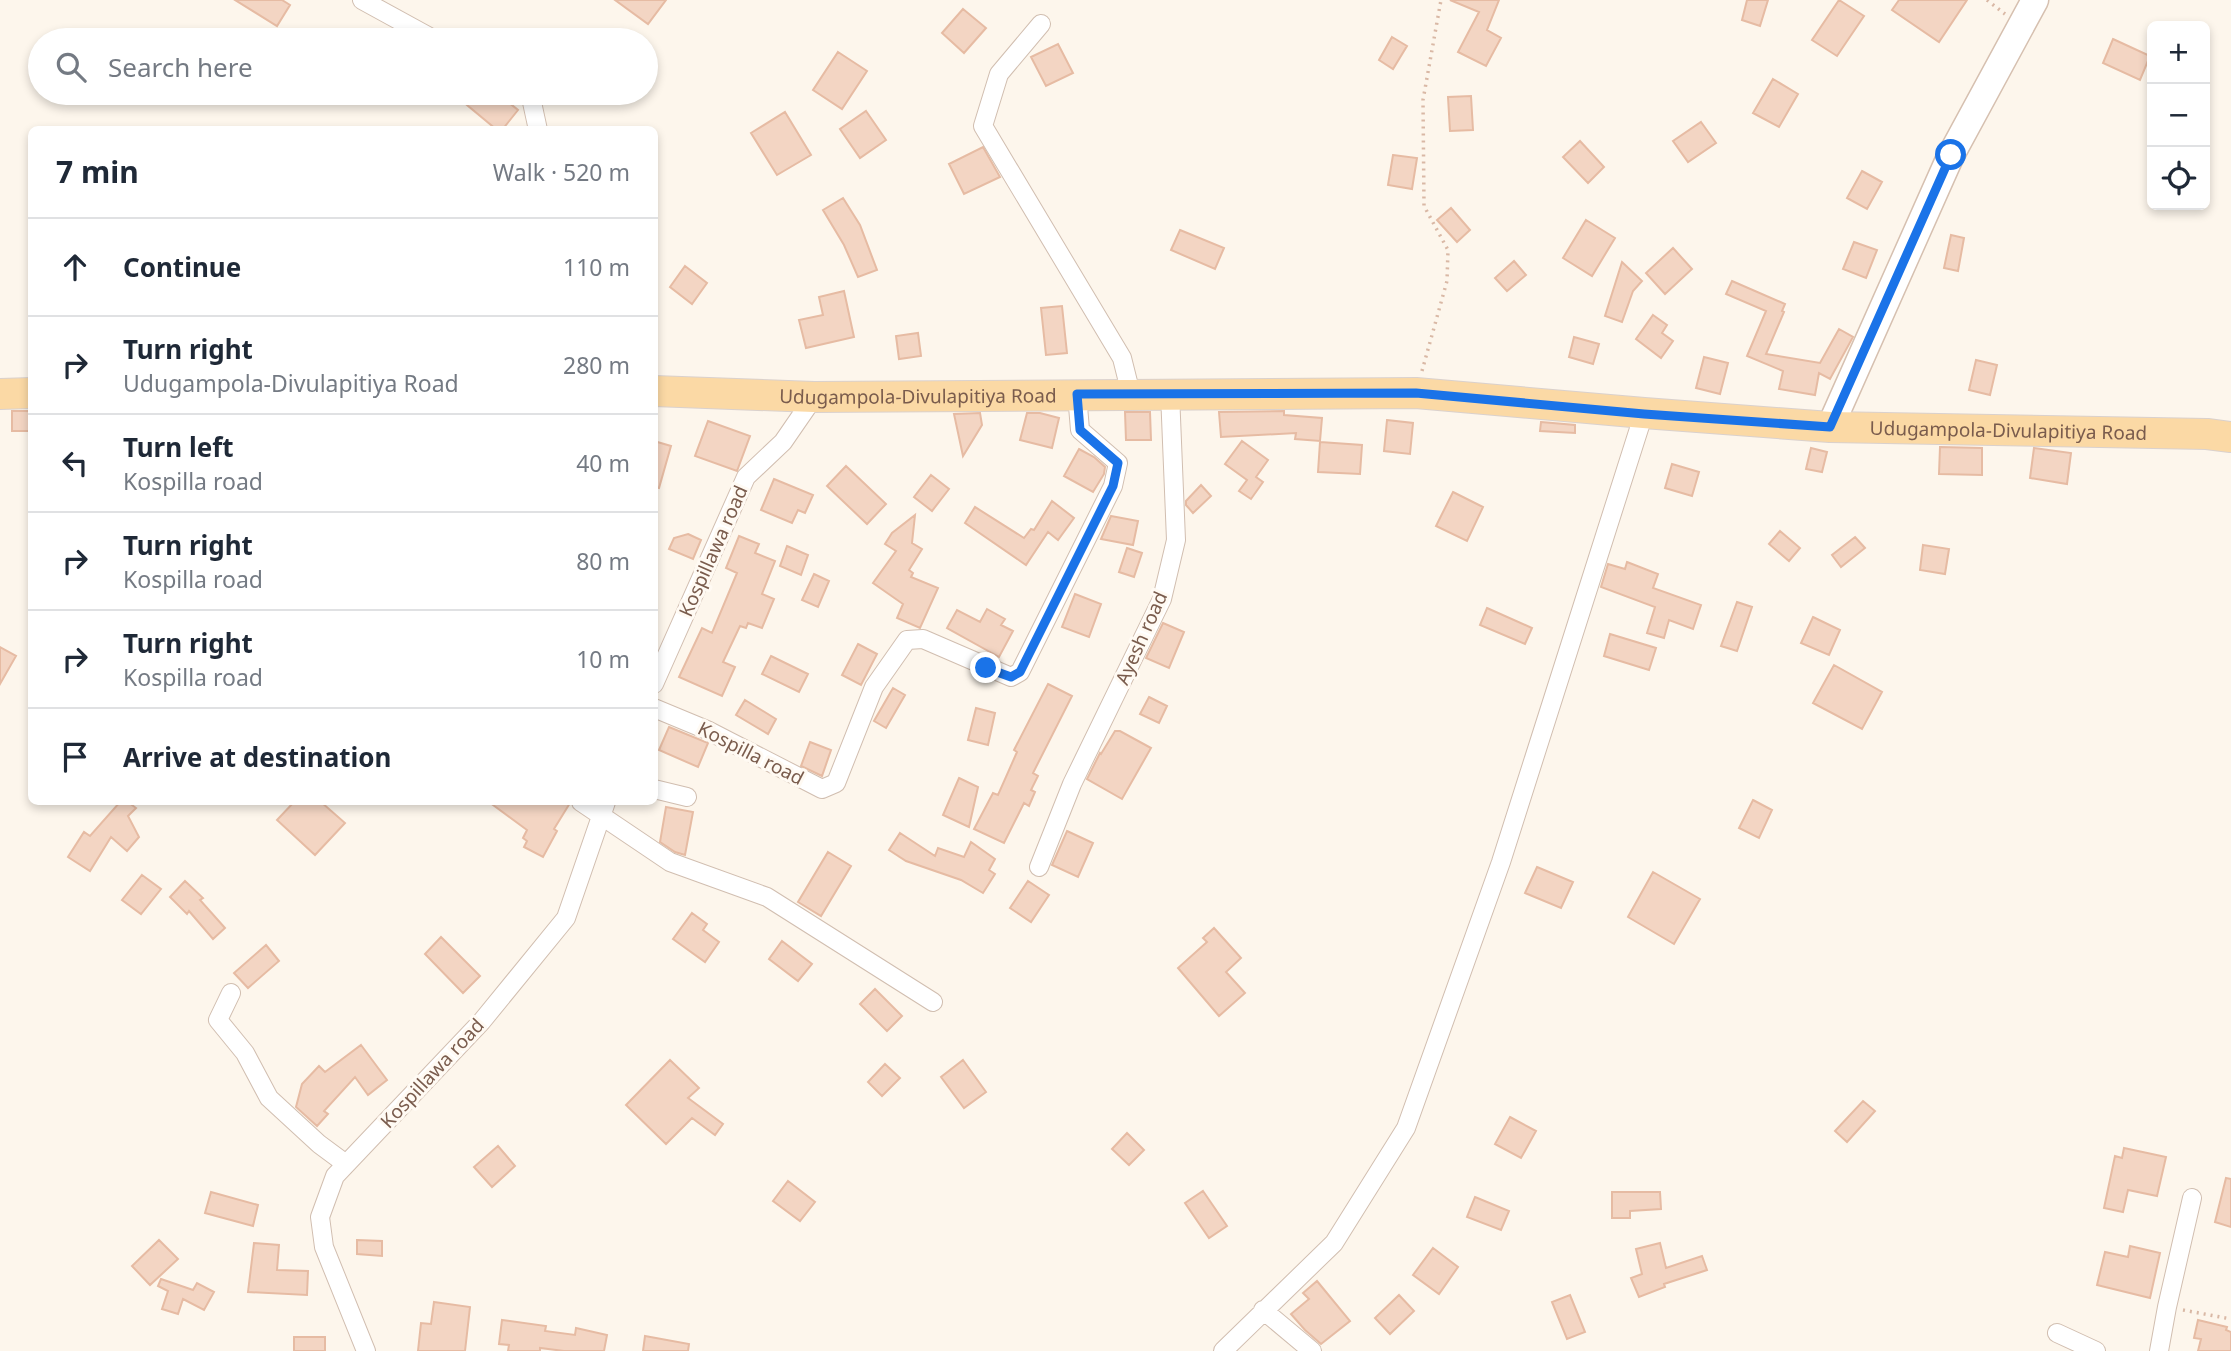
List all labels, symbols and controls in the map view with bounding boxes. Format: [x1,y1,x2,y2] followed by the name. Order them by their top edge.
[2147,21,2210,210] map controls
[2147,21,2210,84] button: +
[28,28,658,105] search box
[52,48,90,86] icon: search
[108,49,253,85] text: Search here
[2147,84,2210,147] button: −
[1935,139,1966,170] route start
[2147,147,2210,210] button: locate
[56,151,139,192] text: 7 min
[493,156,630,188] text: Walk · 520 m
[56,248,94,286] icon: ahead
[123,249,241,285] text: Continue
[563,251,630,283] text: 110 m
[123,331,253,367] text: Turn right
[56,346,94,384] icon: right
[563,349,630,381] text: 280 m
[123,367,459,399] text: Udugampola-Divulapitiya Road
[779,382,1057,410] street label: Udugampola-Divulapitiya Road
[1869,415,2147,446] street label: Udugampola-Divulapitiya Road
[123,429,234,465] text: Turn left
[56,444,94,482] icon: left
[576,447,630,479] text: 40 m
[123,465,263,497] text: Kospilla road
[672,481,754,621] street label: Kospillawa road
[123,527,253,563] text: Turn right
[56,542,94,580] icon: right
[576,545,630,577] text: 80 m
[123,563,263,595] text: Kospilla road
[1109,587,1173,689] street label: Ayesh road
[123,625,253,661] text: Turn right
[56,640,94,678] icon: right
[576,643,630,675] text: 10 m
[970,652,1001,683] route end
[123,661,263,693] text: Kospilla road
[694,715,808,791] street label: Kospilla road
[56,738,94,776] icon: arrive
[123,739,392,775] text: Arrive at destination
[374,1012,490,1134] street label: Kospillawa road

